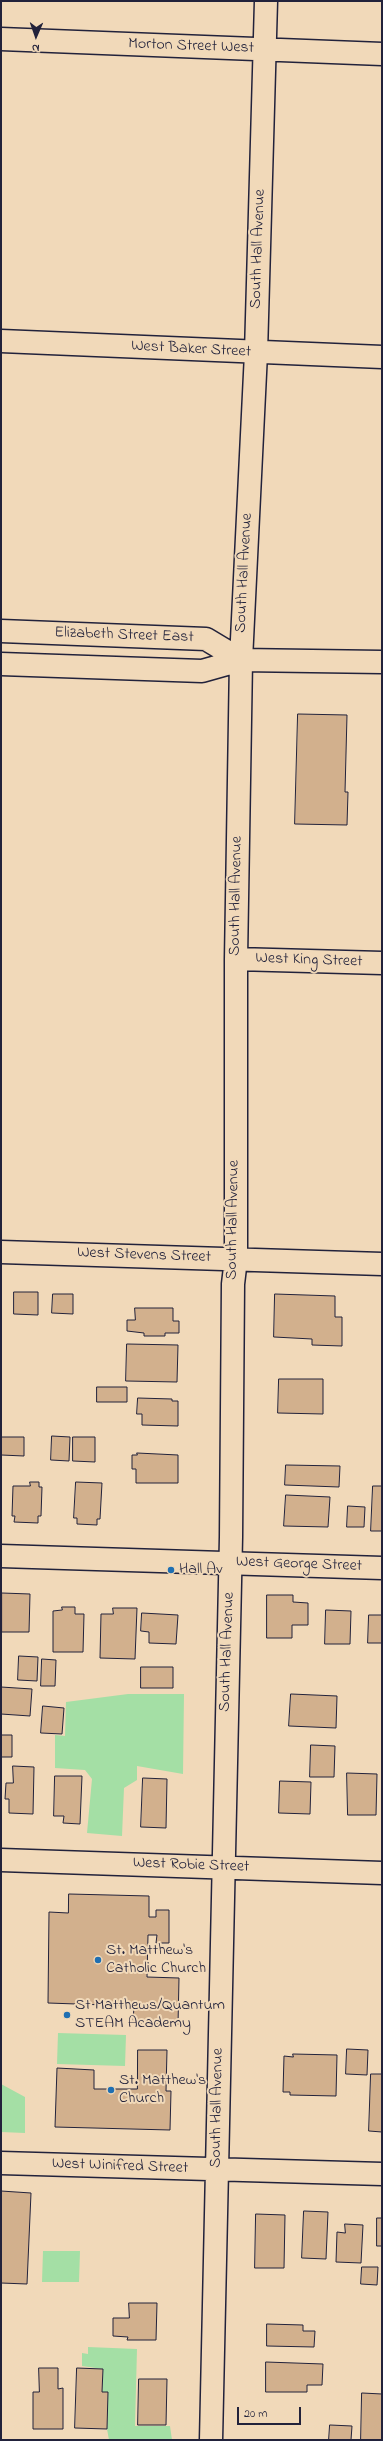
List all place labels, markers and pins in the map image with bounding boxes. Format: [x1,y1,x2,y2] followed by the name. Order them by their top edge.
[179,1560,222,1580] place label: Hall Av
[166,1565,176,1575] marker: Hall Av
[106,1941,206,1979] place label: St. Matthew's Catholic Church
[93,1955,103,1965] marker: St. Matthew's Catholic Church
[75,1996,225,2034] place label: St Matthews/Quantum STEAM Academy
[62,2010,72,2020] marker: St Matthews/Quantum STEAM Academy
[119,2071,206,2109] place label: St. Matthew's Church
[106,2085,116,2095] marker: St. Matthew's Church

